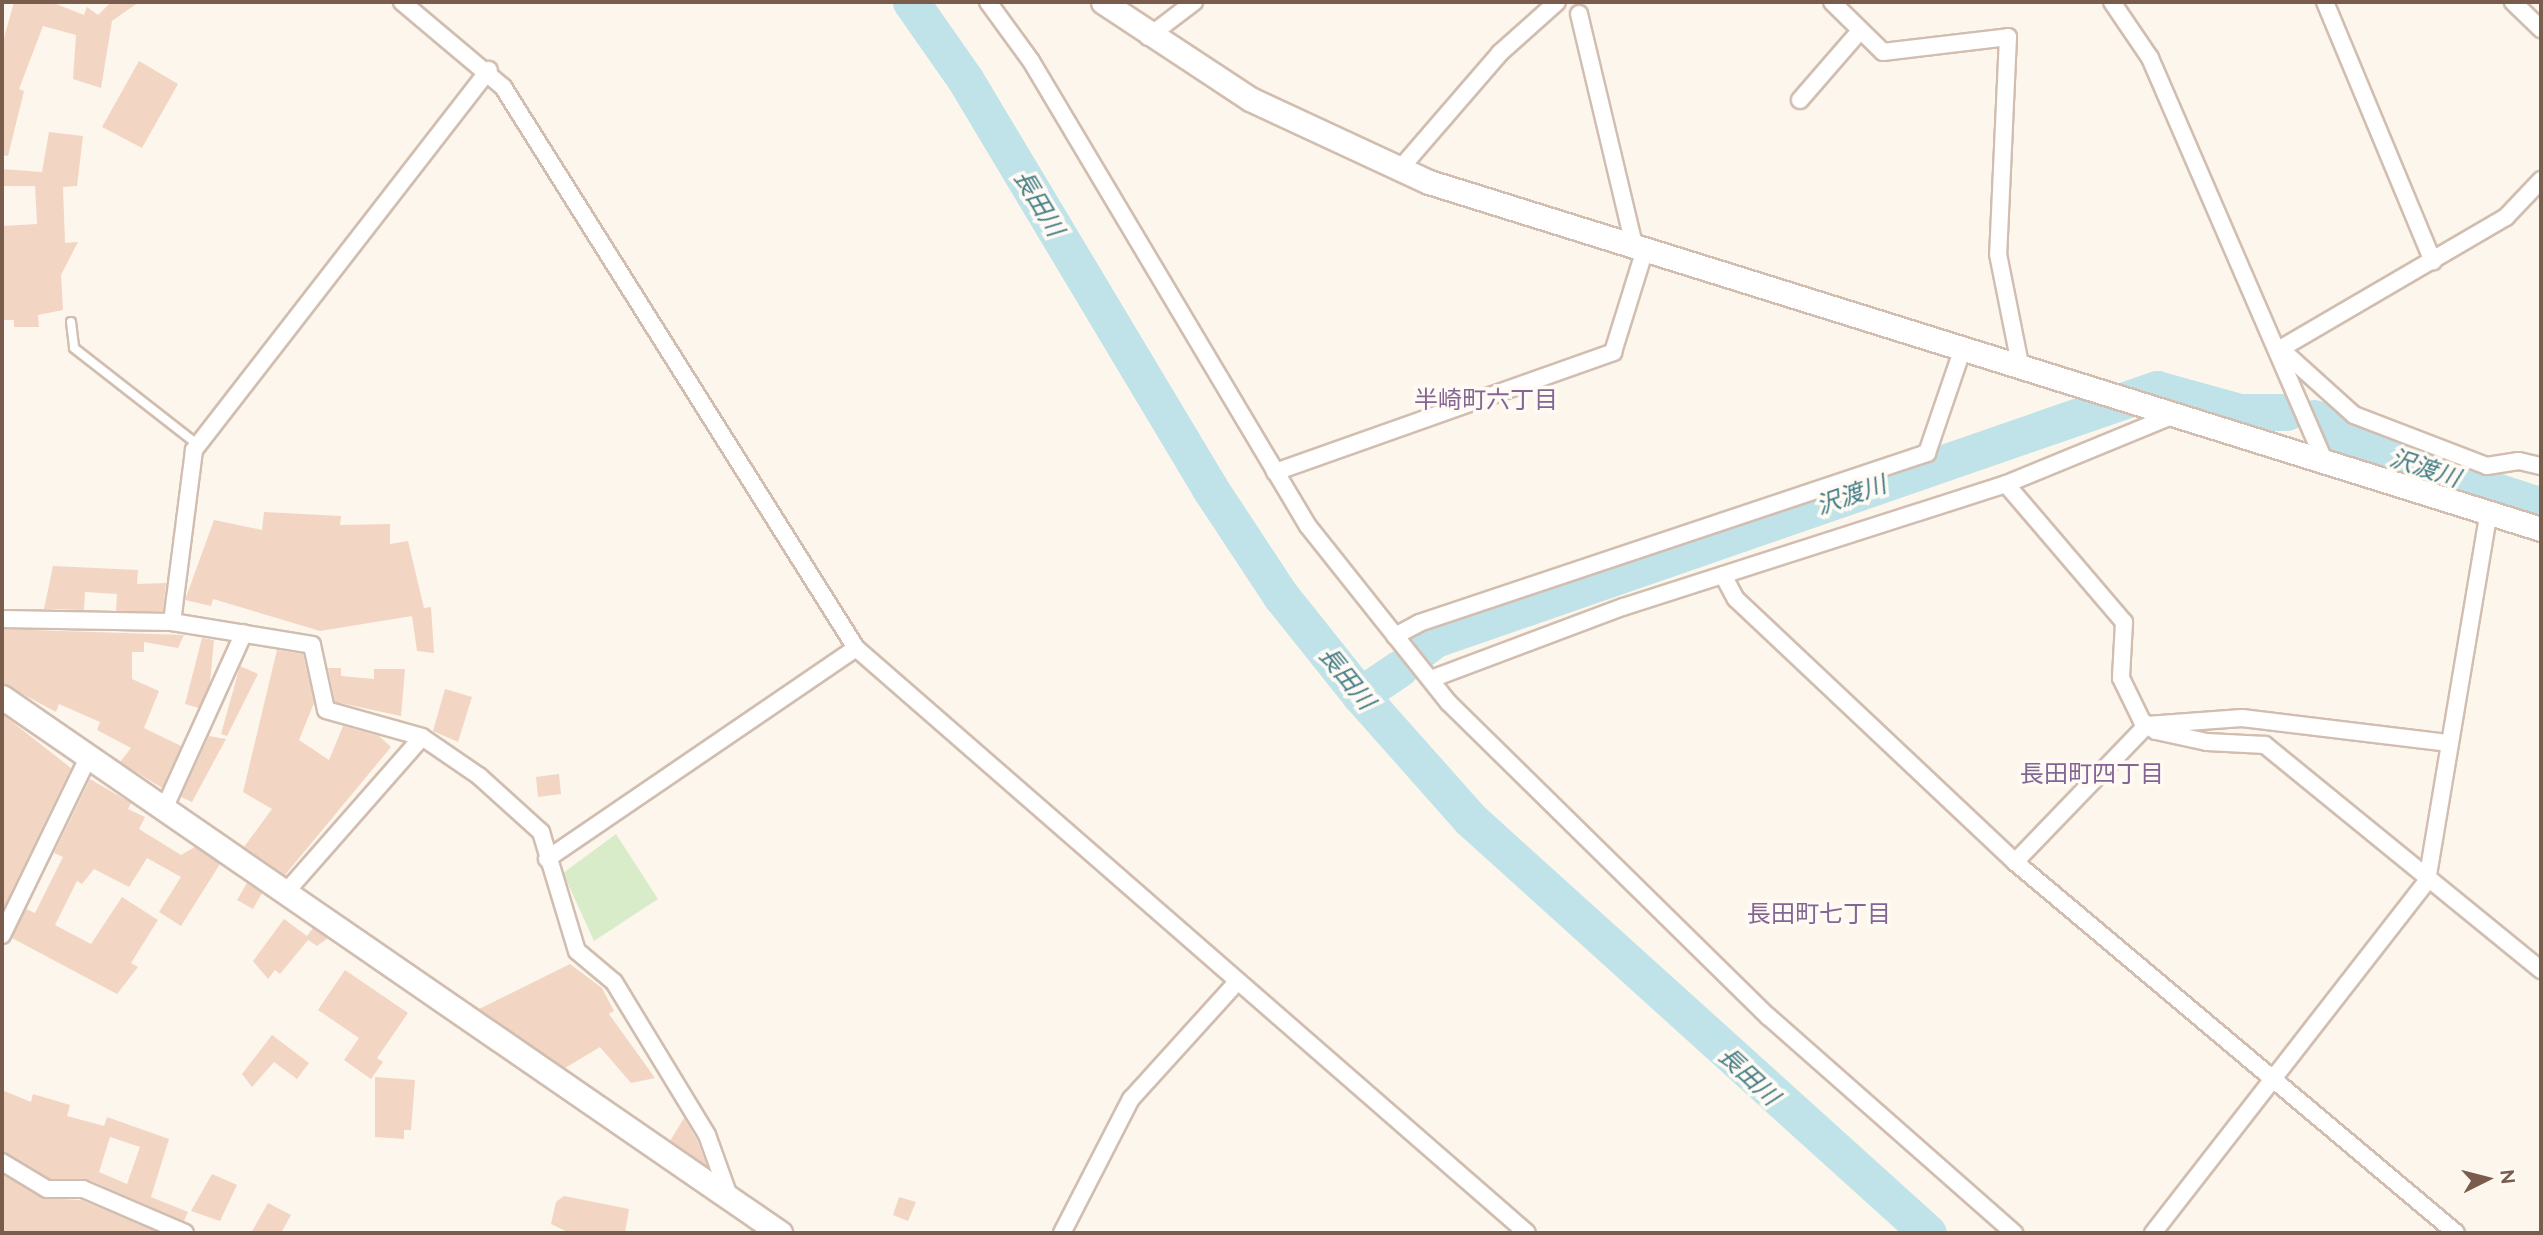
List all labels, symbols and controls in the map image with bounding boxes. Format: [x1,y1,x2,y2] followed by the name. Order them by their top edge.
[1008,165,1070,241] water label: 長田川
[1414,386,1558,414] district label: 半崎町六丁目
[2386,443,2464,493] water label: 沢渡川
[1812,470,1890,520] water label: 沢渡川
[1313,641,1381,715] water label: 長田川
[2020,760,2164,788] district label: 長田町四丁目
[1747,900,1891,928] district label: 長田町七丁目
[1713,1041,1785,1111] water label: 長田川
[2452,1144,2522,1214] north arrow
[2496,1168,2520,1185] text: N

